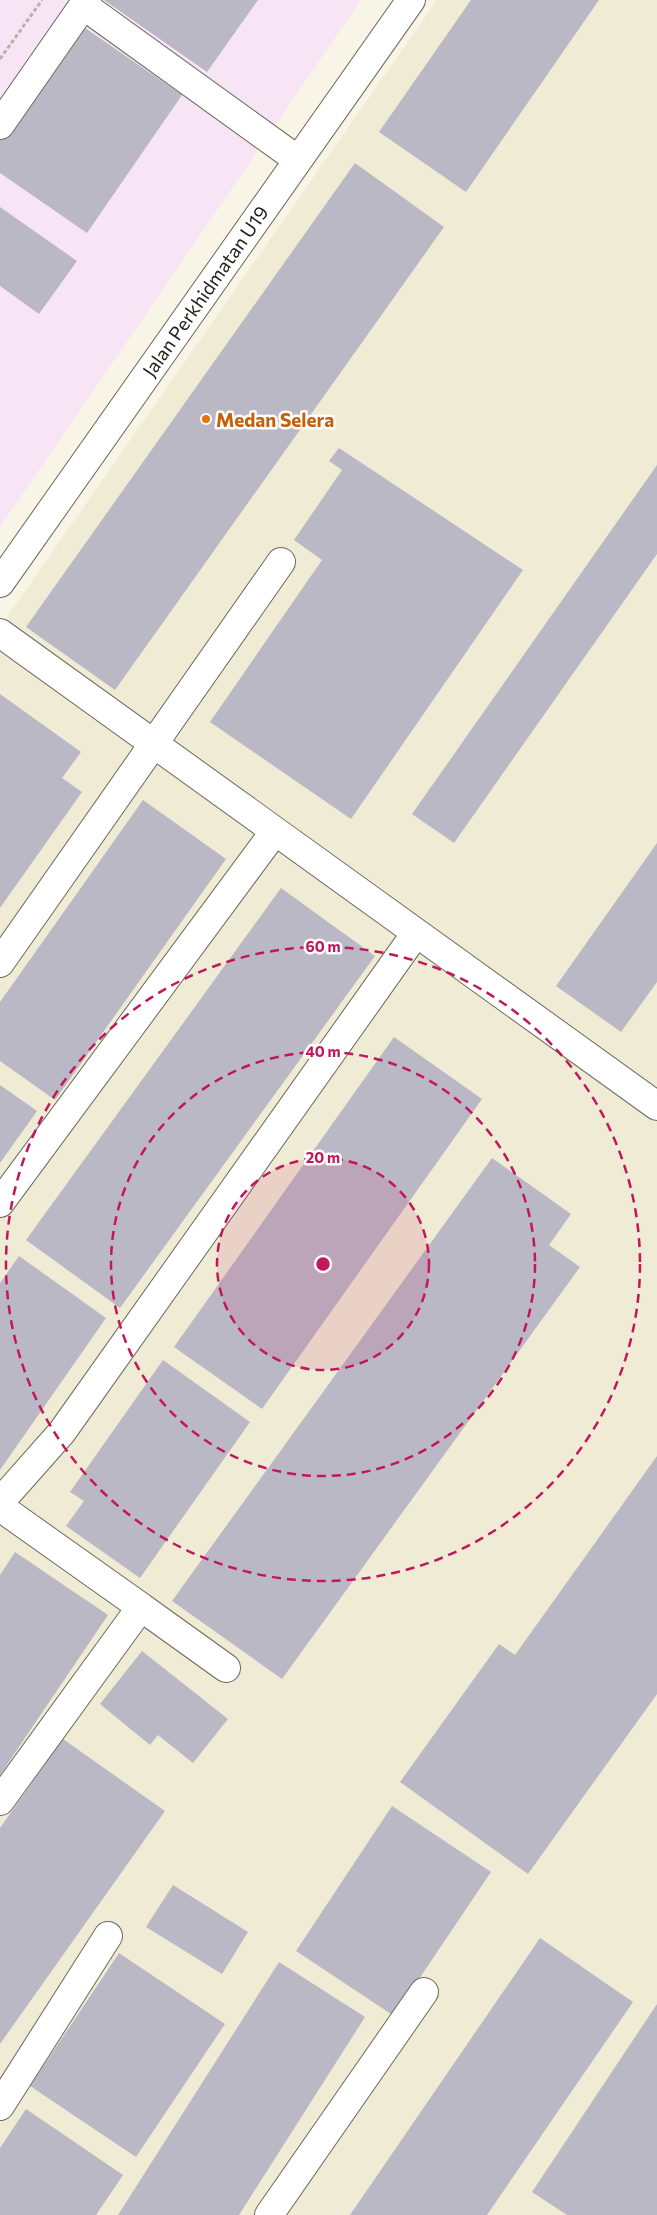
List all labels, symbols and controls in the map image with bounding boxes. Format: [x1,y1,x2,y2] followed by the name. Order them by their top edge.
[137,201,273,381] street label: Jalan Perkhidmatan U19
[216,408,334,431] place label: Medan Selera
[200,413,212,425] marker: Medan Selera
[305,937,341,955] text: 60 m
[305,1042,341,1060] text: 40 m
[306,1148,340,1166] text: 20 m
[314,1255,332,1273] centre of rings

